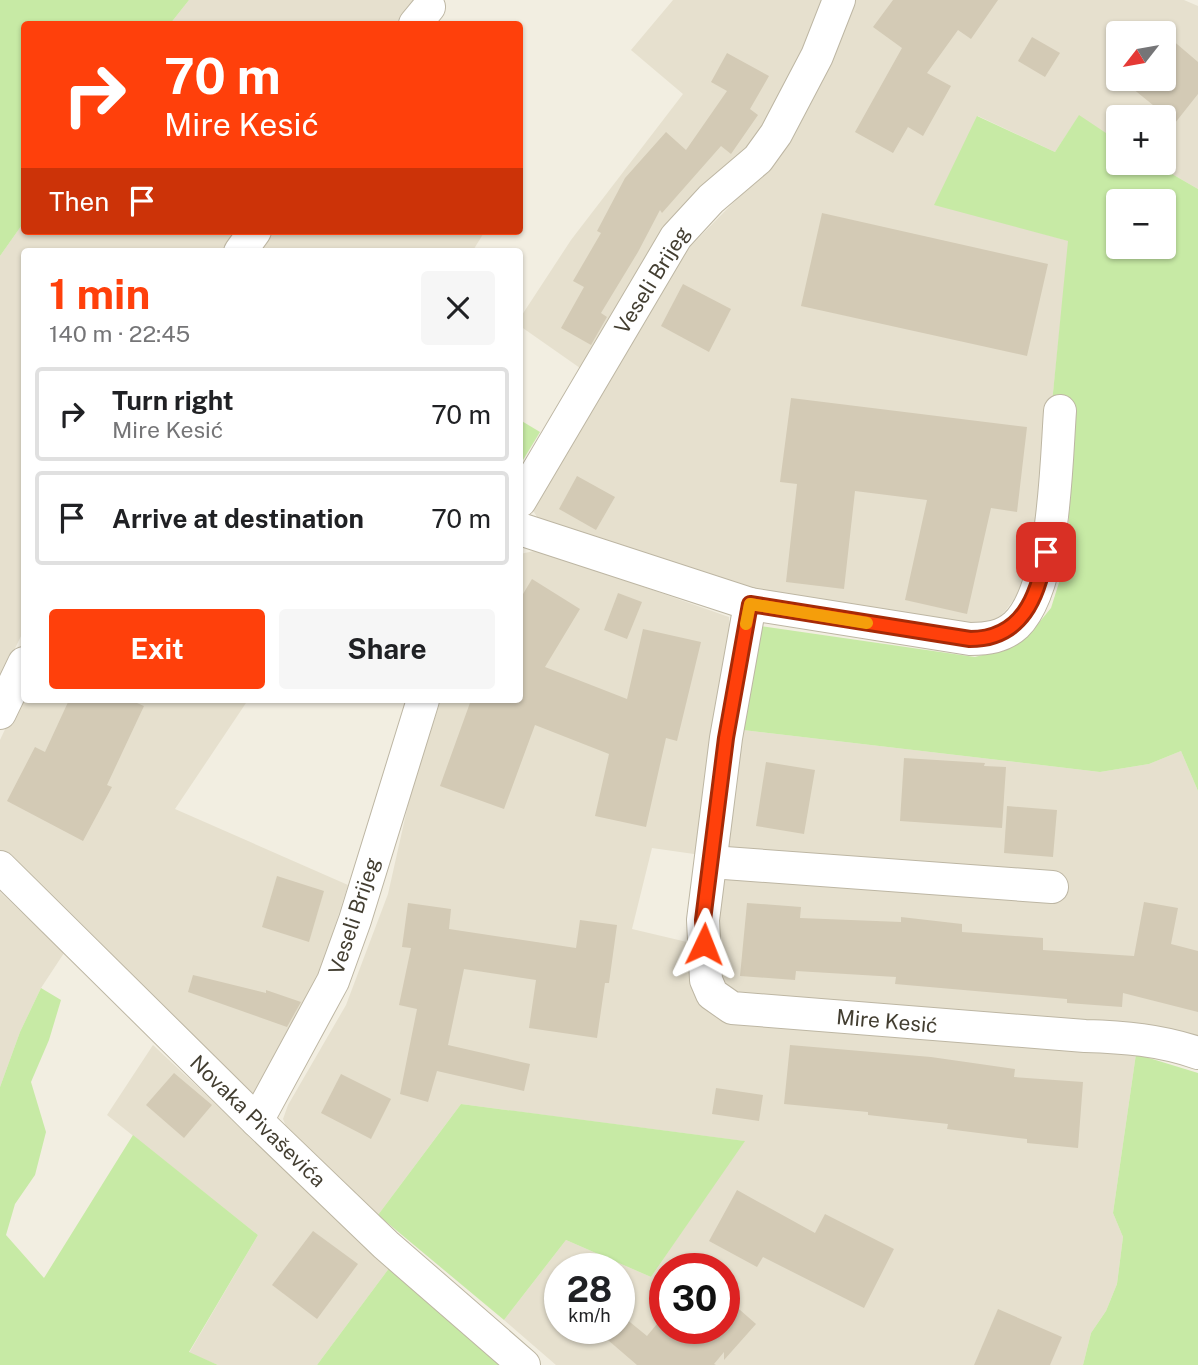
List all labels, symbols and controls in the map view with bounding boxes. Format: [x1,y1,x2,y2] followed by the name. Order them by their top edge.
[1106,21,1176,91] north arrow
[1106,21,1176,259] map controls
[164,47,281,105] text: 70 m
[49,49,140,140] icon: right
[1106,105,1176,175] button: +
[164,106,319,143] text: Mire Kesić
[123,182,161,220] icon: arrive
[49,186,109,217] text: Then
[1106,189,1176,259] button: −
[609,222,695,338] street label: Veseli Brijeg
[49,269,150,318] text: 1 min
[421,271,495,345] button: close
[49,320,190,347] text: 140 m · 22:45
[112,385,234,416] text: Turn right
[53,395,91,433] icon: right
[431,399,491,430] text: 70 m
[112,416,223,443] text: Mire Kesić
[53,499,91,537] icon: arrive
[112,503,364,534] text: Arrive at destination
[431,503,491,534] text: 70 m
[1016,522,1076,582] pin
[1027,533,1065,571] icon: arrive
[49,609,265,689] button: Exit
[279,609,495,689] button: Share
[323,854,385,978] street label: Veseli Brijeg
[667,907,741,981] position arrow
[835,1004,939,1038] street label: Mire Kesić
[185,1050,331,1192] street label: Novaka Pivaševića
[649,1253,740,1344] speed limit sign: 30
[567,1269,612,1310] text: 28
[568,1305,611,1326] text: km/h

